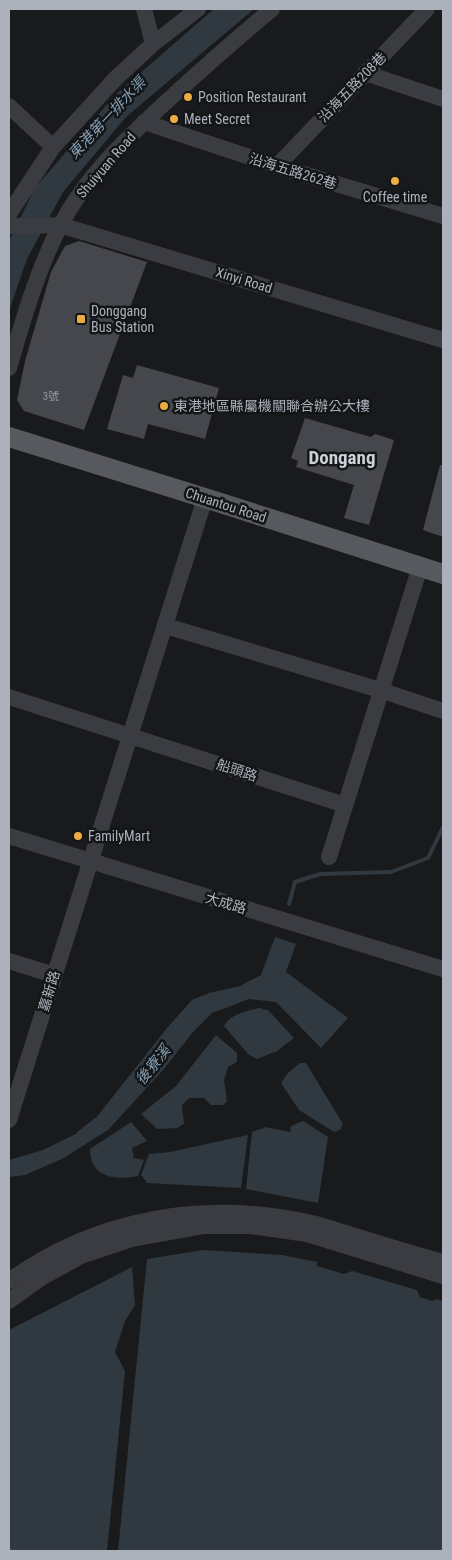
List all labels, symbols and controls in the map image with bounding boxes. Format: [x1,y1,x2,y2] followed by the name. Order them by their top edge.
[315,49,389,125] street label: 沿海五路208巷
[65,72,151,163] water label: 東港第一排水渠
[198,89,306,105] place label: Position Restaurant
[182,91,194,103] marker: Position Restaurant
[184,111,250,127] place label: Meet Secret
[168,113,180,125] marker: Meet Secret
[73,129,139,201] street label: Shuiyuan Road
[247,150,339,192] street label: 沿海五路262巷
[389,175,401,187] marker: Coffee time
[363,189,428,205] place label: Coffee time
[214,264,274,296] street label: Xinyi Road
[91,303,154,335] place label: Donggang Bus Station
[75,313,87,325] marker: Donggang Bus Station
[43,390,59,403] house number: 3號
[174,398,370,414] place label: 東港地區縣屬機關聯合辦公大樓
[158,400,170,412] marker: 東港地區縣屬機關聯合辦公大樓
[309,446,375,469] district label: Dongang
[184,484,268,526] street label: Chuantou Road
[215,756,259,784] street label: 船頭路
[88,828,150,844] place label: FamilyMart
[72,830,84,842] marker: FamilyMart
[204,889,248,917] street label: 大成路
[35,969,63,1013] street label: 嘉新路
[132,1040,175,1088] water label: 後寮溪

